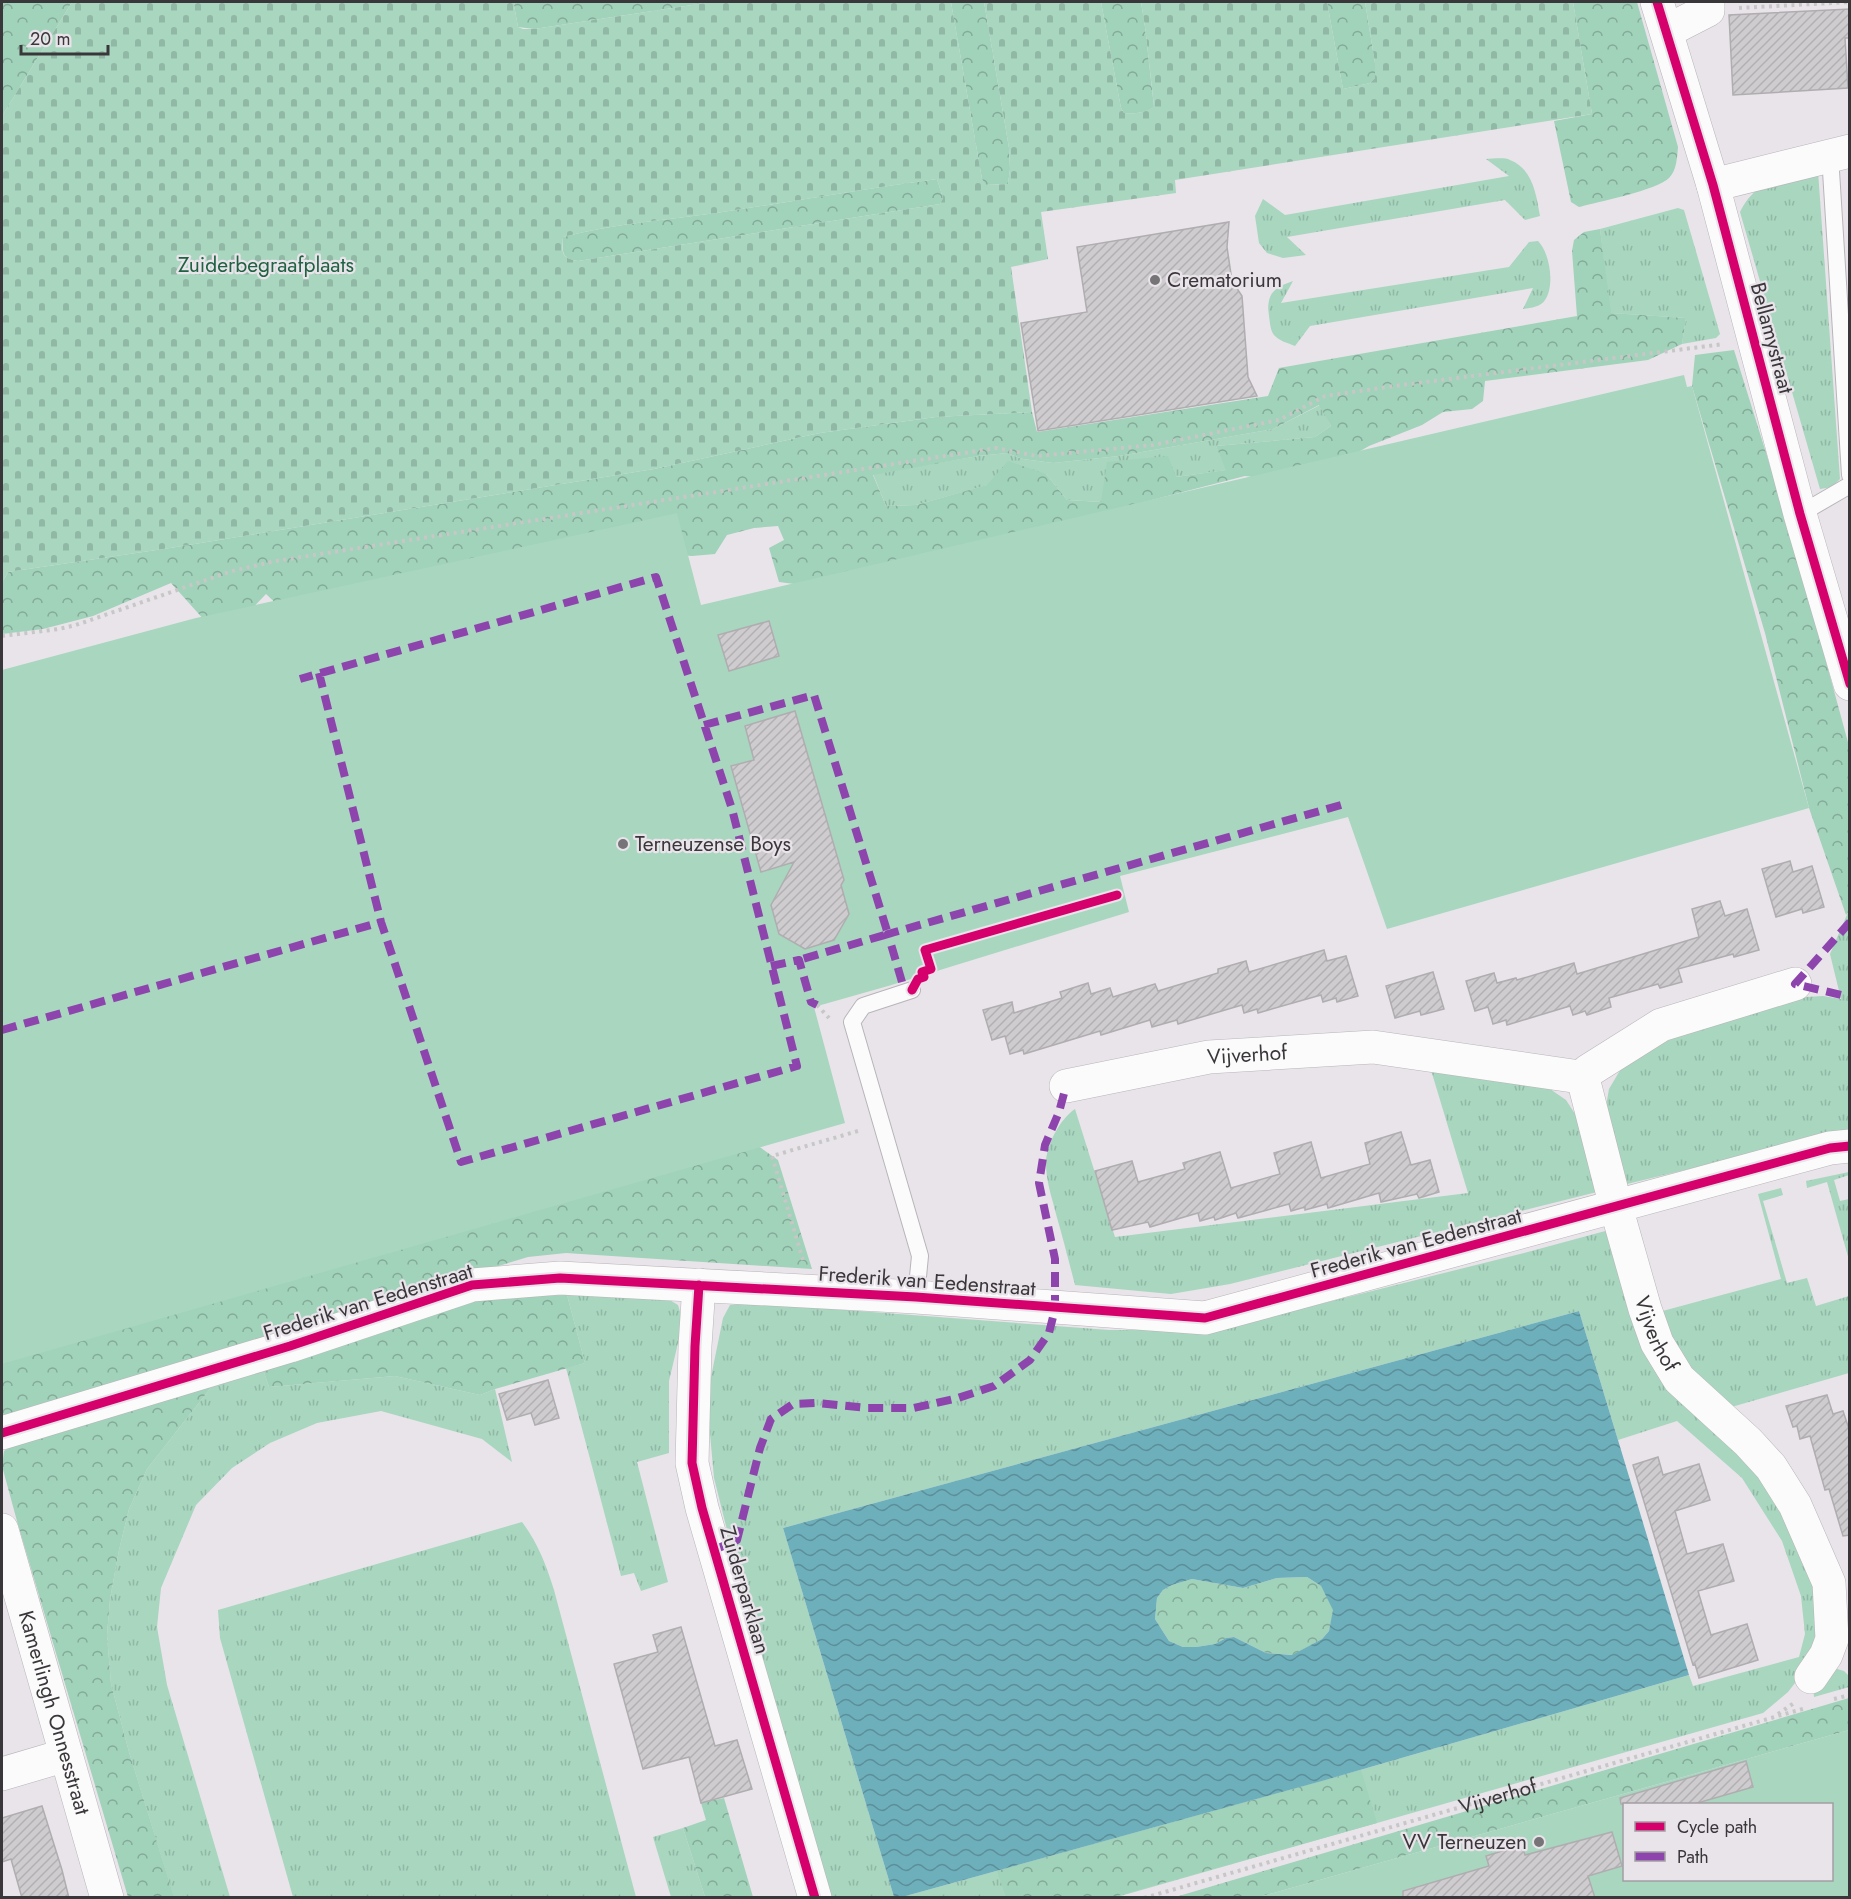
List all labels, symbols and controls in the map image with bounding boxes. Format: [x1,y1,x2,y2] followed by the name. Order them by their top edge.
[21,18,108,56] scale bar
[30,26,70,52] text: 20 m
[178,250,354,280] park label: Zuiderbegraafplaats
[1167,265,1282,295] place label: Crematorium
[1148,273,1162,287] marker: Crematorium
[1743,279,1801,397] street label: Bellamystraat
[635,829,791,859] place label: Terneuzense Boys
[616,837,630,851] marker: Terneuzense Boys
[1206,1037,1289,1072] street label: Vijverhof
[1307,1200,1525,1286] street label: Frederik van Eedenstraat
[260,1256,476,1348] street label: Frederik van Eedenstraat
[817,1258,1037,1304] street label: Frederik van Eedenstraat
[1627,1292,1686,1378] street label: Vijverhof
[712,1522,778,1658] street label: Zuiderparklaan
[11,1607,98,1818] street label: Kamerlingh Onnesstraat
[1455,1771,1541,1822] street label: Vijverhof
[1623,1803,1833,1881] legend
[1677,1814,1757,1840] text: Cycle path
[1403,1827,1527,1857] place label: VV Terneuzen
[1532,1835,1546,1849] marker: VV Terneuzen
[1677,1844,1709,1870] text: Path

